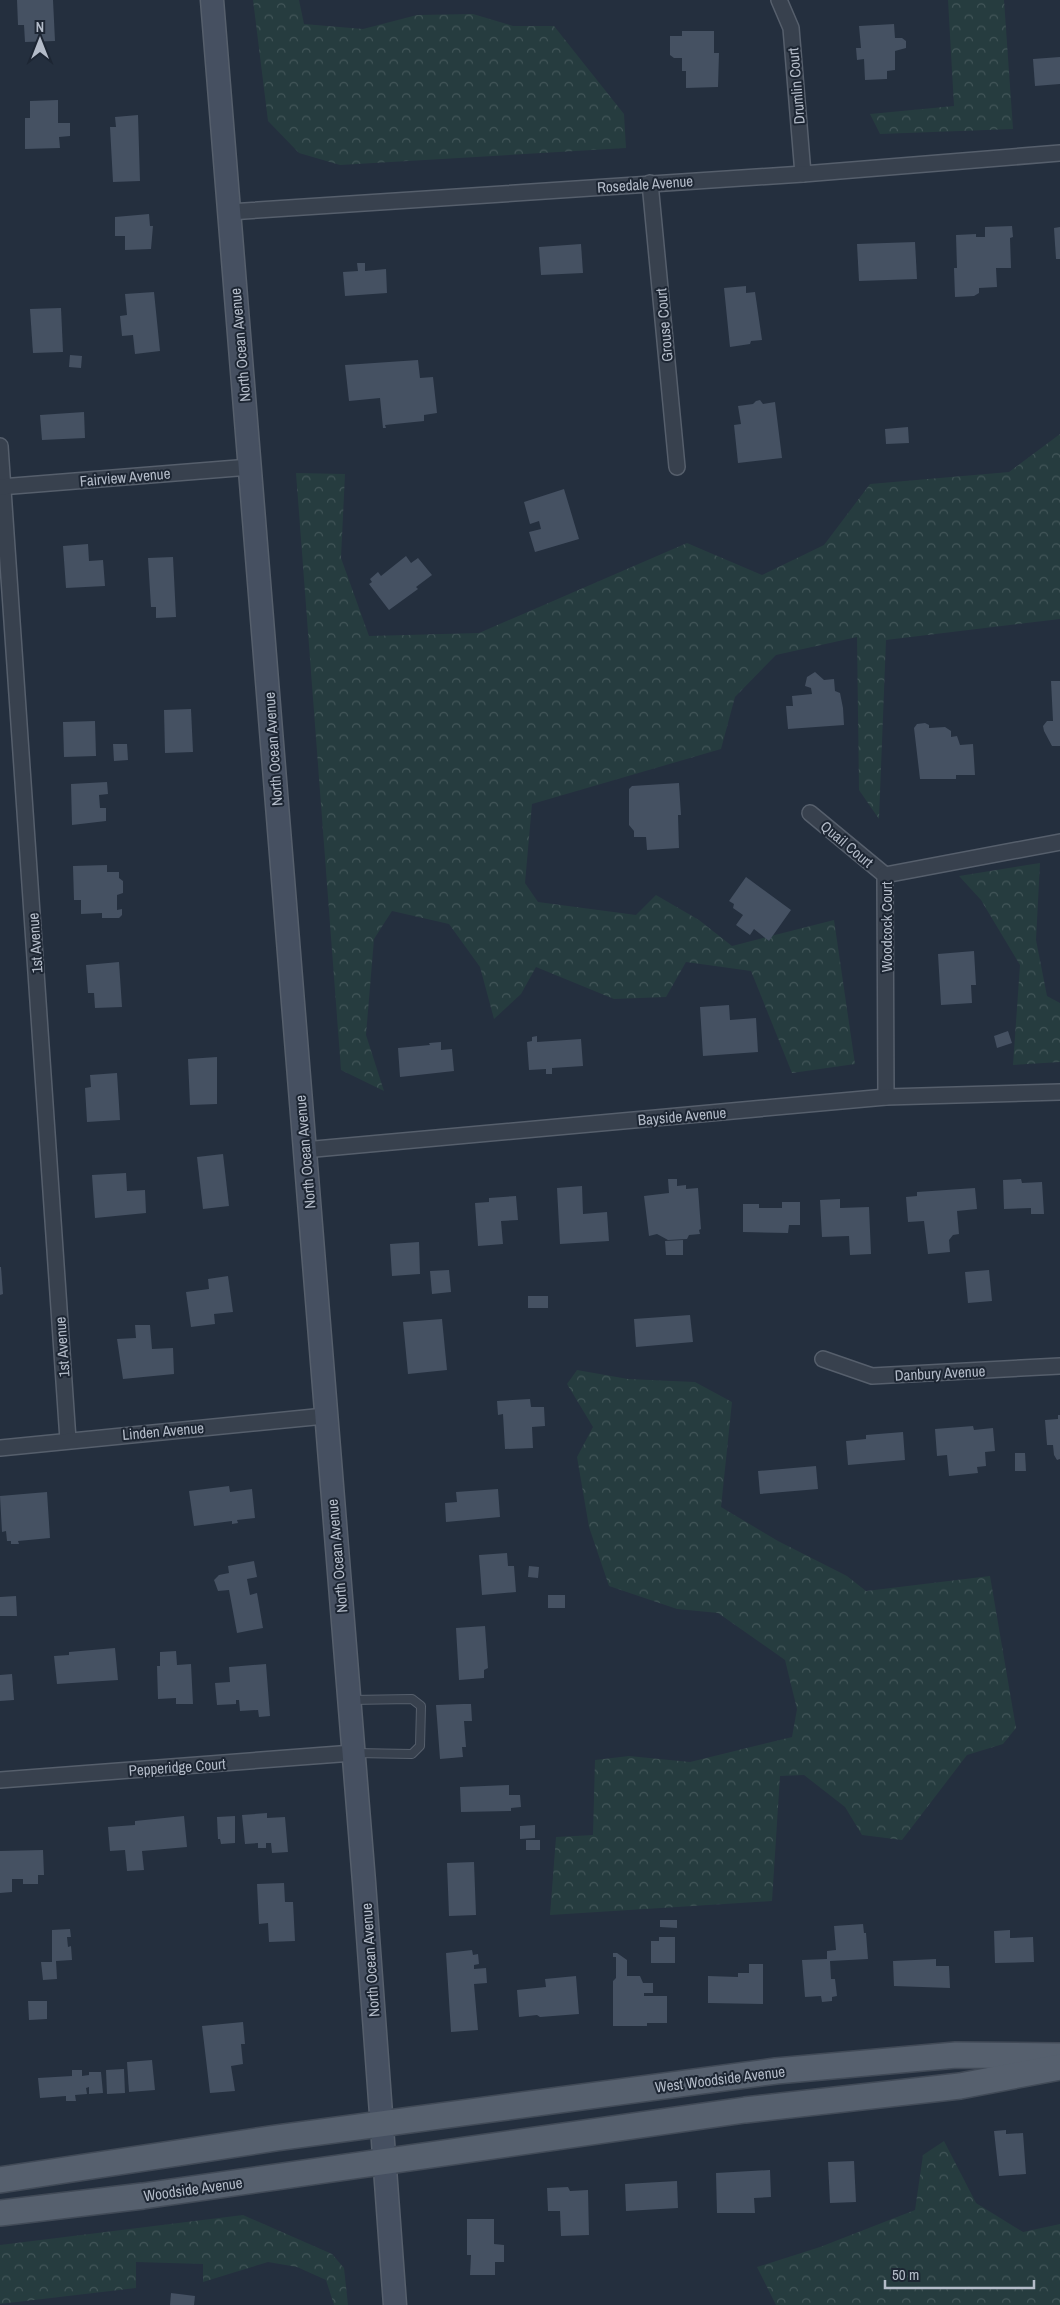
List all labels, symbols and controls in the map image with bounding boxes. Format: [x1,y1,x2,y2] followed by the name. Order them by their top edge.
[15,15,65,65] north arrow
[36,18,44,36] text: N
[782,46,810,125] street label: Drumlin Court
[596,170,694,198] street label: Rosedale Avenue
[225,287,255,403] street label: North Ocean Avenue
[650,287,678,363] street label: Grouse Court
[79,463,171,491] street label: Fairview Avenue
[259,691,287,807] street label: North Ocean Avenue
[816,816,878,873] street label: Quail Court
[876,881,897,972] street label: Woodcock Court
[22,912,48,974] street label: 1st Avenue
[290,1094,320,1210] street label: North Ocean Avenue
[637,1102,727,1130] street label: Bayside Avenue
[49,1316,75,1378] street label: 1st Avenue
[894,1360,986,1386] street label: Danbury Avenue
[121,1417,205,1445] street label: Linden Avenue
[322,1498,352,1614] street label: North Ocean Avenue
[128,1753,227,1781] street label: Pepperidge Court
[356,1902,384,2018] street label: North Ocean Avenue
[654,2061,786,2097] street label: West Woodside Avenue
[142,2172,244,2206] street label: Woodside Avenue
[885,2258,1034,2290] scale bar
[892,2264,919,2285] text: 50 m

